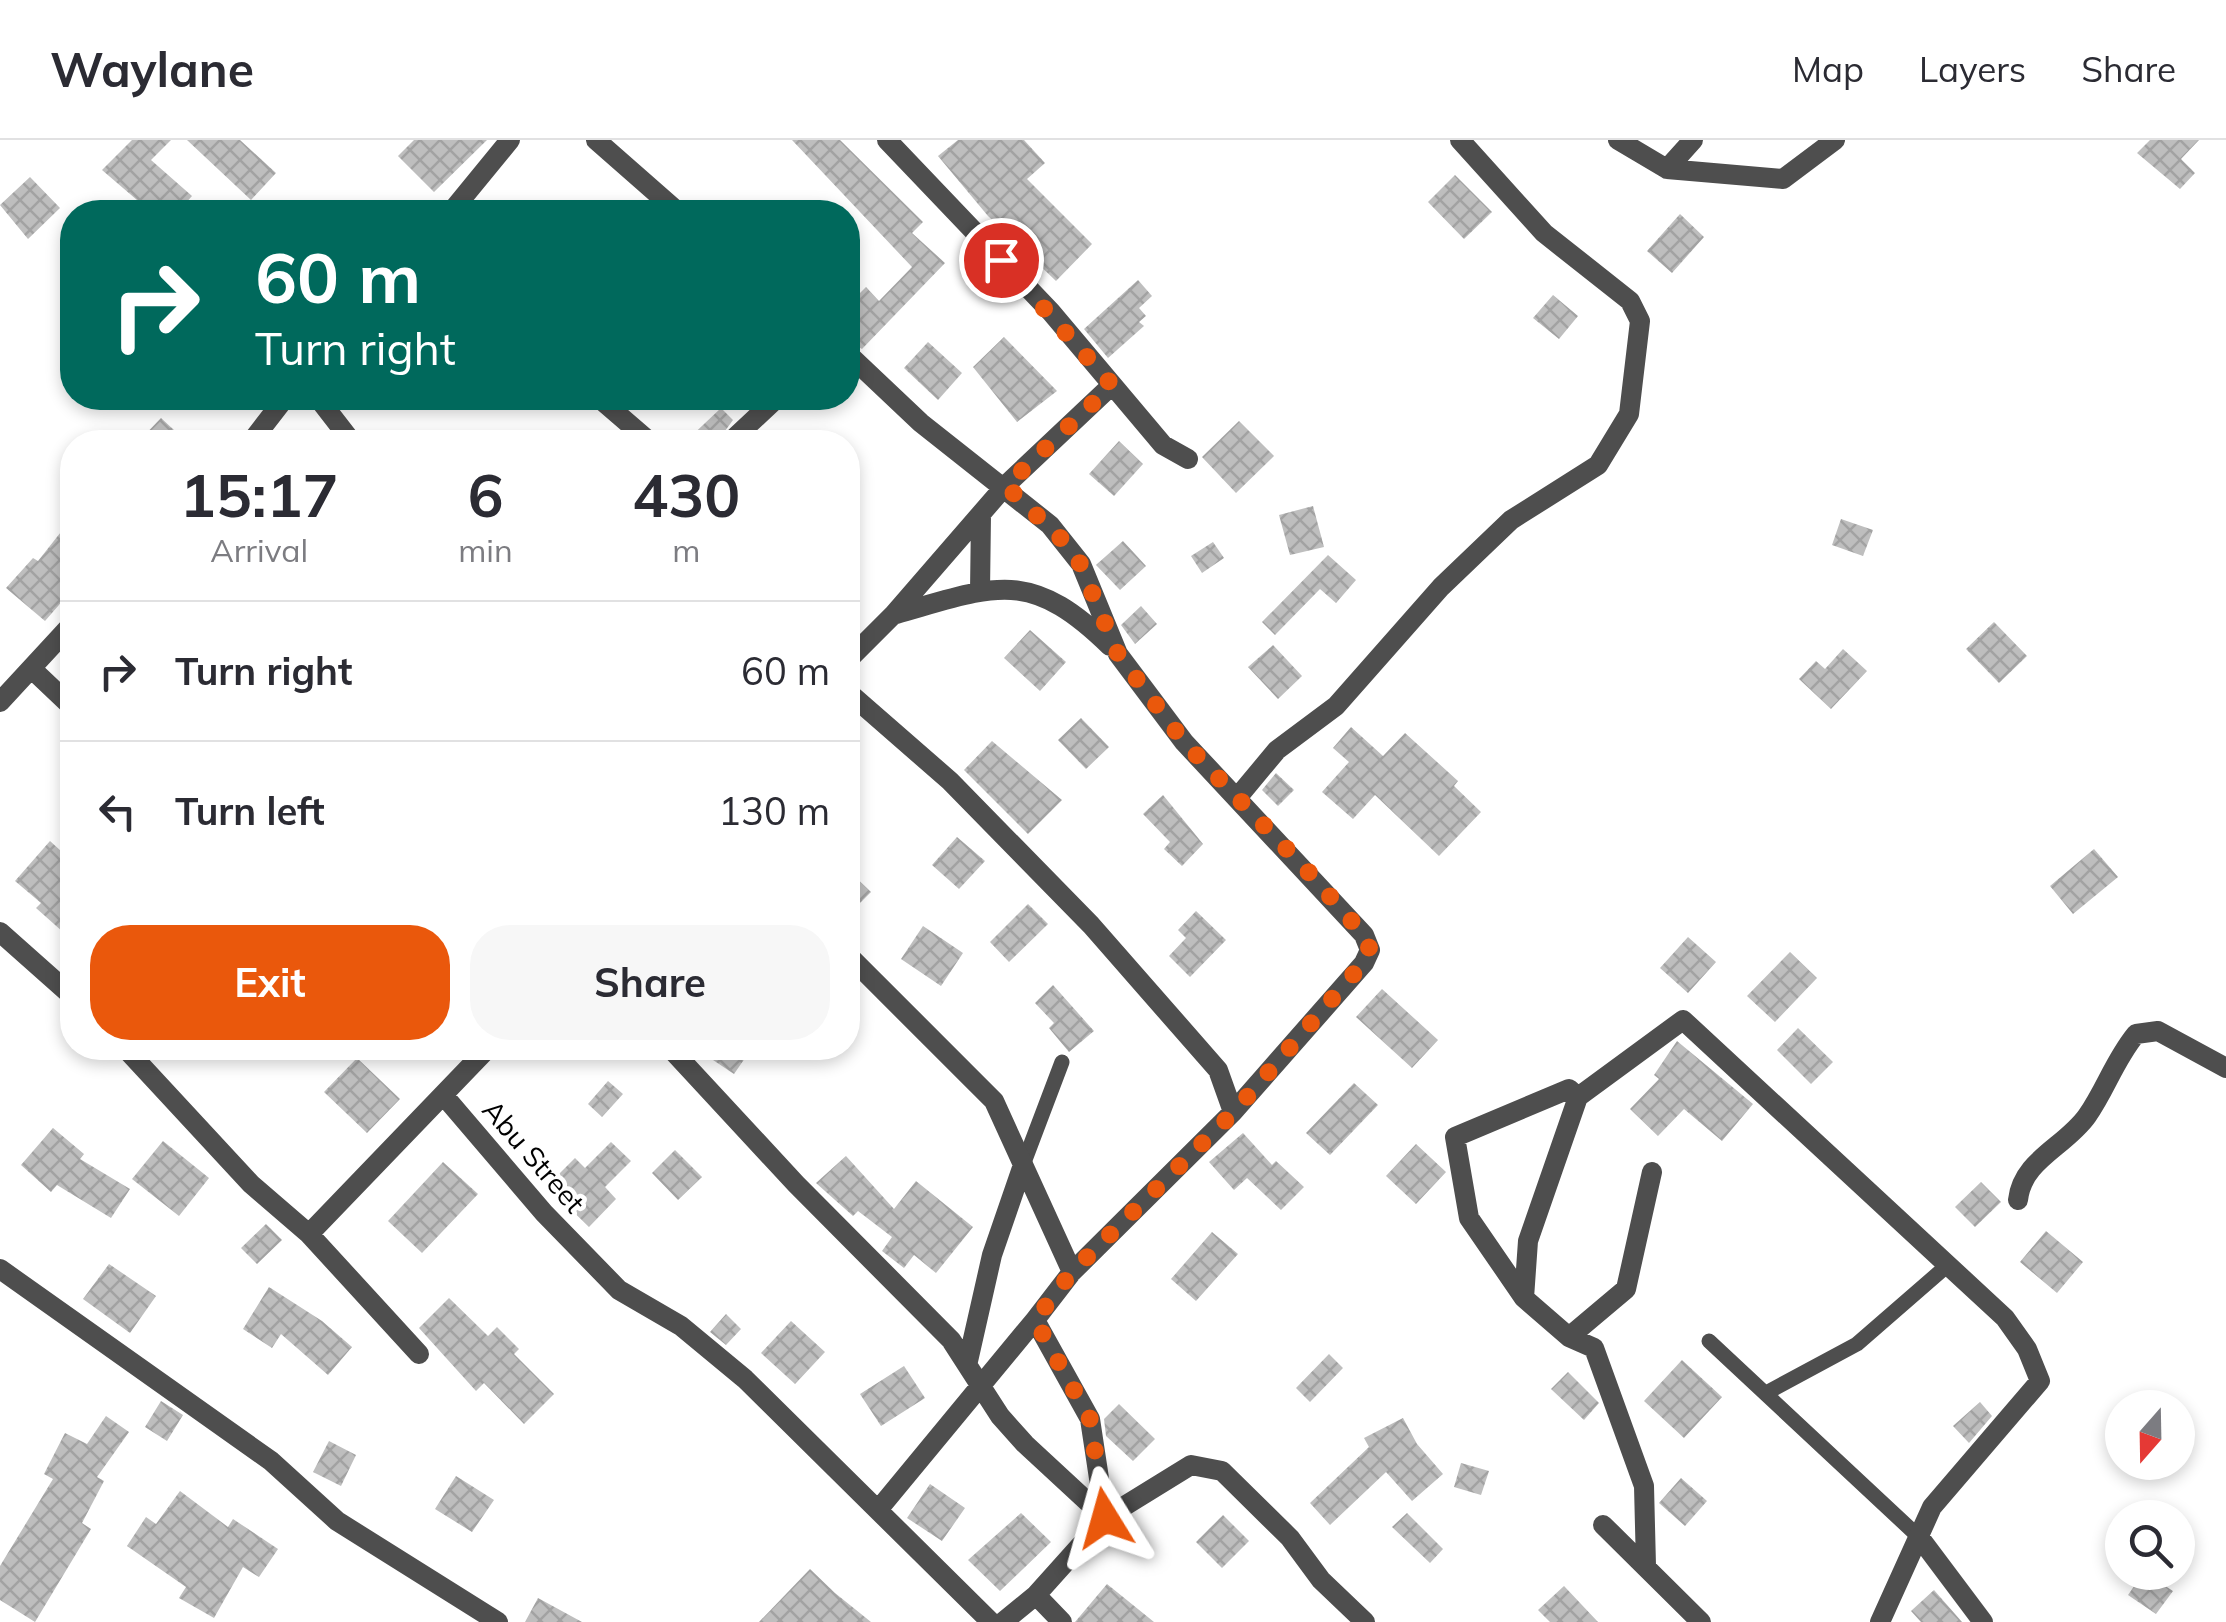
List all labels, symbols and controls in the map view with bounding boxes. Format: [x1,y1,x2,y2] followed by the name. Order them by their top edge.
[50,39,254,99] text: Waylane
[1792,47,1864,91] text: Map
[1919,47,2026,91] text: Layers
[2081,47,2176,91] text: Share
[959,218,1044,303] pin
[255,233,421,321] text: 60 m
[974,233,1029,288] icon: arrive
[90,240,220,370] icon: right
[255,320,456,376] text: Turn right
[180,457,339,532] text: 15:17
[467,457,503,532] text: 6
[632,457,740,532] text: 430
[210,530,308,570] text: Arrival
[458,530,513,570] text: min
[672,530,700,570] text: m
[90,644,145,699] icon: right
[175,647,352,695] text: Turn right
[741,647,830,695] text: 60 m
[90,784,145,839] icon: left
[175,787,325,835] text: Turn left
[718,787,830,835] text: 130 m
[90,925,450,1040] button: Exit
[470,925,830,1040] button: Share
[475,1092,593,1220] street label: Abu Street
[2105,1390,2195,1480] north arrow
[2105,1390,2195,1590] map controls
[1053,1466,1157,1570] position arrow
[2105,1500,2195,1590] button: search

